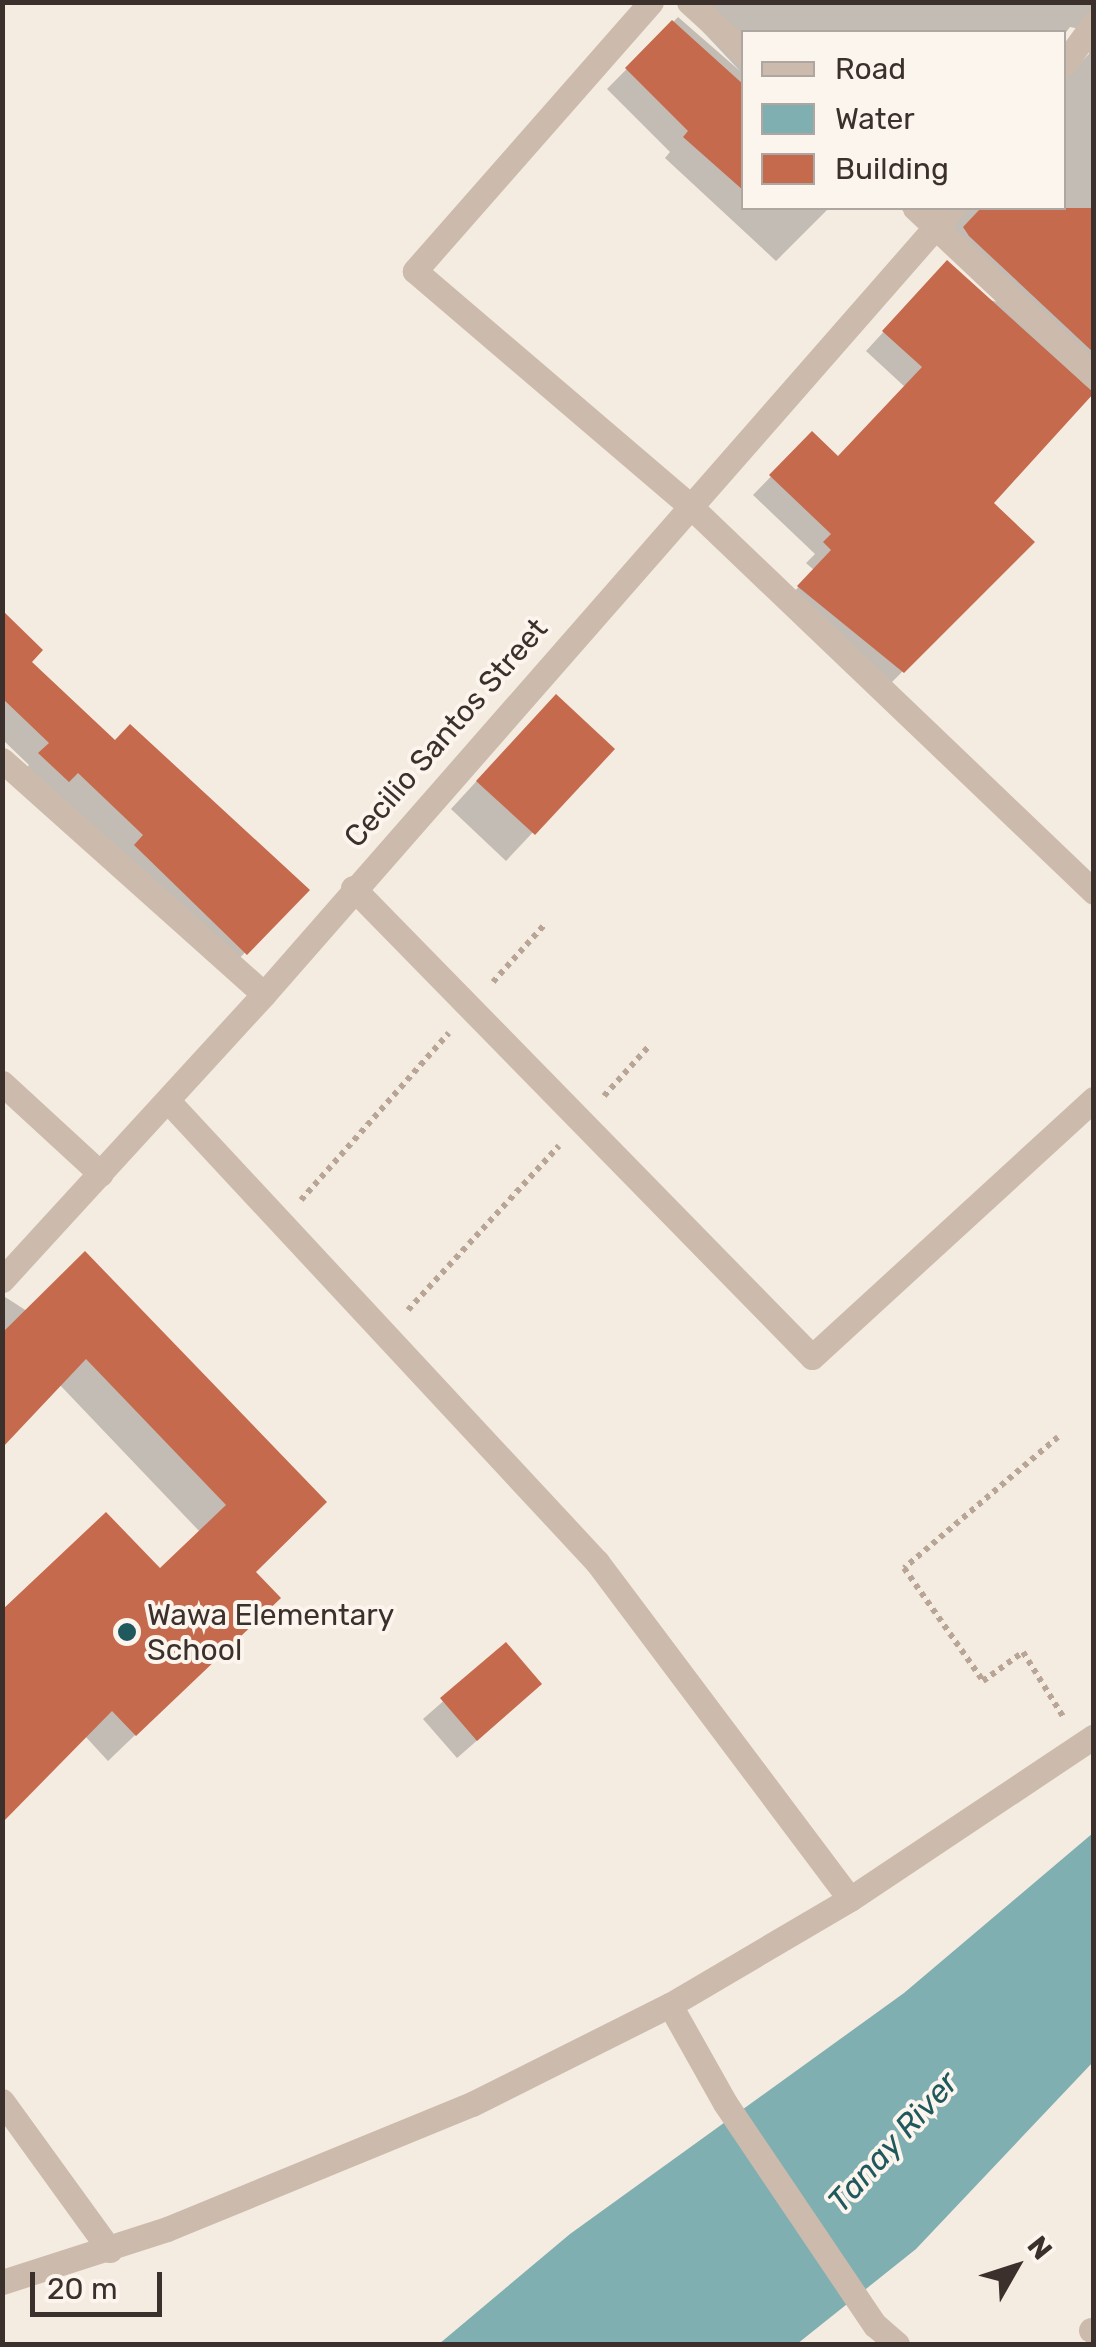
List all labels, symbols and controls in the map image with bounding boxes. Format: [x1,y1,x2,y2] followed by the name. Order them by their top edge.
[741,30,1066,210] legend
[835,51,906,87] text: Road
[835,101,915,137] text: Water
[835,151,949,187] text: Building
[337,611,555,855] street label: Cecilio Santos Street
[147,1597,394,1668] place label: Wawa Elementary School
[116,1621,138,1643] marker: Wawa Elementary School
[820,2063,966,2221] water label: Tanay River
[966,2217,1066,2317] north arrow
[1021,2230,1059,2266] text: N
[35,2252,168,2314] scale bar
[47,2271,118,2307] text: 20 m

